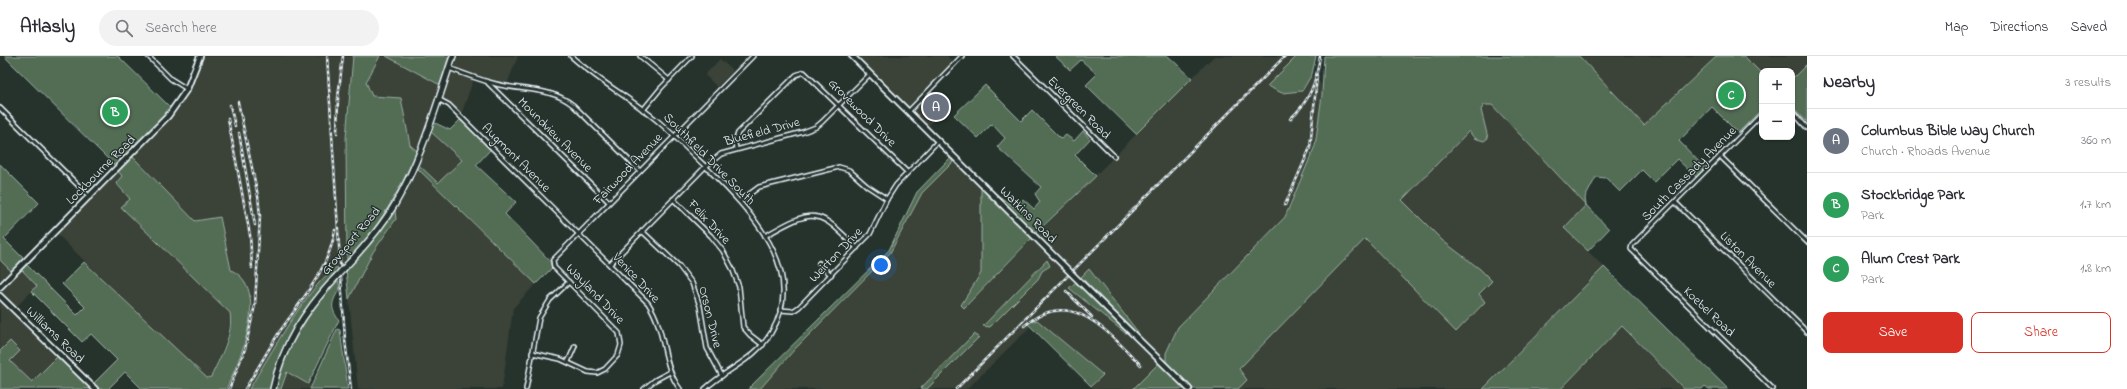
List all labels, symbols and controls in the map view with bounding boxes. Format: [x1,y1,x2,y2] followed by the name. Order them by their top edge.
[99,10,379,46] search box
[20,14,75,41] text: Atlasly
[113,17,135,39] icon: search
[145,17,217,39] text: Search here
[1945,17,1968,38] text: Map
[1990,17,2048,38] text: Directions
[2070,17,2107,38] text: Saved
[1759,68,1795,140] map controls
[1759,68,1795,104] button: +
[1823,70,1875,95] text: Nearby
[1042,72,1115,145] street label: Evergreen Road
[2065,73,2111,92] text: 3 results
[824,75,901,152] street label: Grovewood Drive
[1718,80,1744,110] pin: C
[923,92,949,122] pin: A
[513,93,597,177] street label: Moundview Avenue
[102,97,128,127] pin: B
[1759,104,1795,140] button: −
[659,109,759,209] street label: Southfield Drive South
[721,113,802,151] street label: Bluefield Drive
[476,119,555,198] street label: Augmont Avenue
[1861,120,2035,142] text: Columbus Bible Way Church
[1637,122,1742,226] street label: South Cassady Avenue
[588,129,667,210] street label: Fairwood Avenue
[62,130,141,209] street label: Lockbourne Road
[1832,131,1840,150] text: A
[2081,131,2111,150] text: 360 m
[1861,142,1990,161] text: Church · Rhoads Avenue
[995,182,1061,248] street label: Watkins Road
[1861,184,1965,206] text: Stockbridge Park
[683,195,735,249] street label: Felix Drive
[1832,195,1840,214] text: B
[2080,195,2111,214] text: 1.7 km
[317,202,386,279] street label: Groveport Road
[1861,206,1885,225] text: Park
[805,223,867,287] street label: Weirton Drive
[1715,227,1781,293] street label: Liston Avenue
[607,248,664,308] street label: Venice Drive
[1861,248,1960,270] text: Alum Crest Park
[871,255,891,275] your location
[560,259,629,329] street label: Wayland Drive
[1832,259,1840,278] text: C
[2080,259,2111,278] text: 1.8 km
[1861,270,1885,289] text: Park
[1679,282,1740,342] street label: Koebel Road
[693,284,727,350] street label: Orson Drive
[21,302,89,368] street label: Williams Road
[1823,312,1963,353] button: Save
[1971,312,2111,353] button: Share

